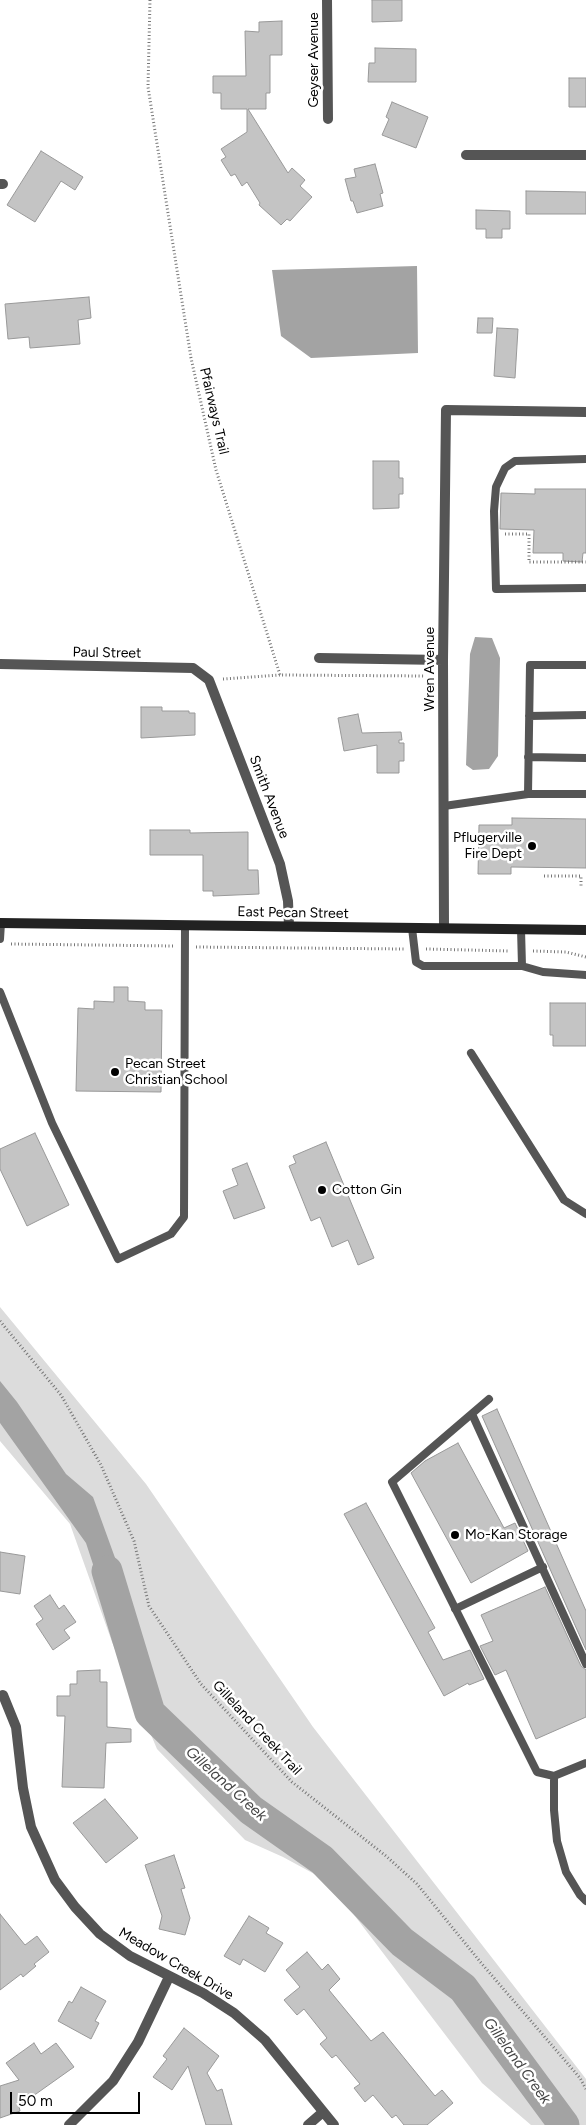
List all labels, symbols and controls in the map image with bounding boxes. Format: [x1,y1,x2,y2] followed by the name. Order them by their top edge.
[306,12,322,108] street label: Geyser Avenue
[196,366,232,456] street label: Pfairways Trail
[422,627,438,711] street label: Wren Avenue
[73,644,141,662] street label: Paul Street
[245,753,293,841] street label: Smith Avenue
[453,830,522,862] place label: Pflugerville Fire Dept
[526,840,538,852] marker: Pflugerville Fire Dept
[237,904,349,922] street label: East Pecan Street
[125,1056,228,1088] place label: Pecan Street Christian School
[109,1066,121,1078] marker: Pecan Street Christian School
[332,1182,402,1198] place label: Cotton Gin
[316,1184,328,1196] marker: Cotton Gin
[465,1527,567,1543] place label: Mo-Kan Storage
[449,1529,461,1541] marker: Mo-Kan Storage
[209,1677,305,1779] street label: Gilleland Creek Trail
[182,1743,270,1825] water label: Gilleland Creek
[116,1924,236,2004] street label: Meadow Creek Drive
[480,2014,554,2108] water label: Gilleland Creek
[12,2082,142,2114] scale bar
[18,2092,53,2110] text: 50 m

